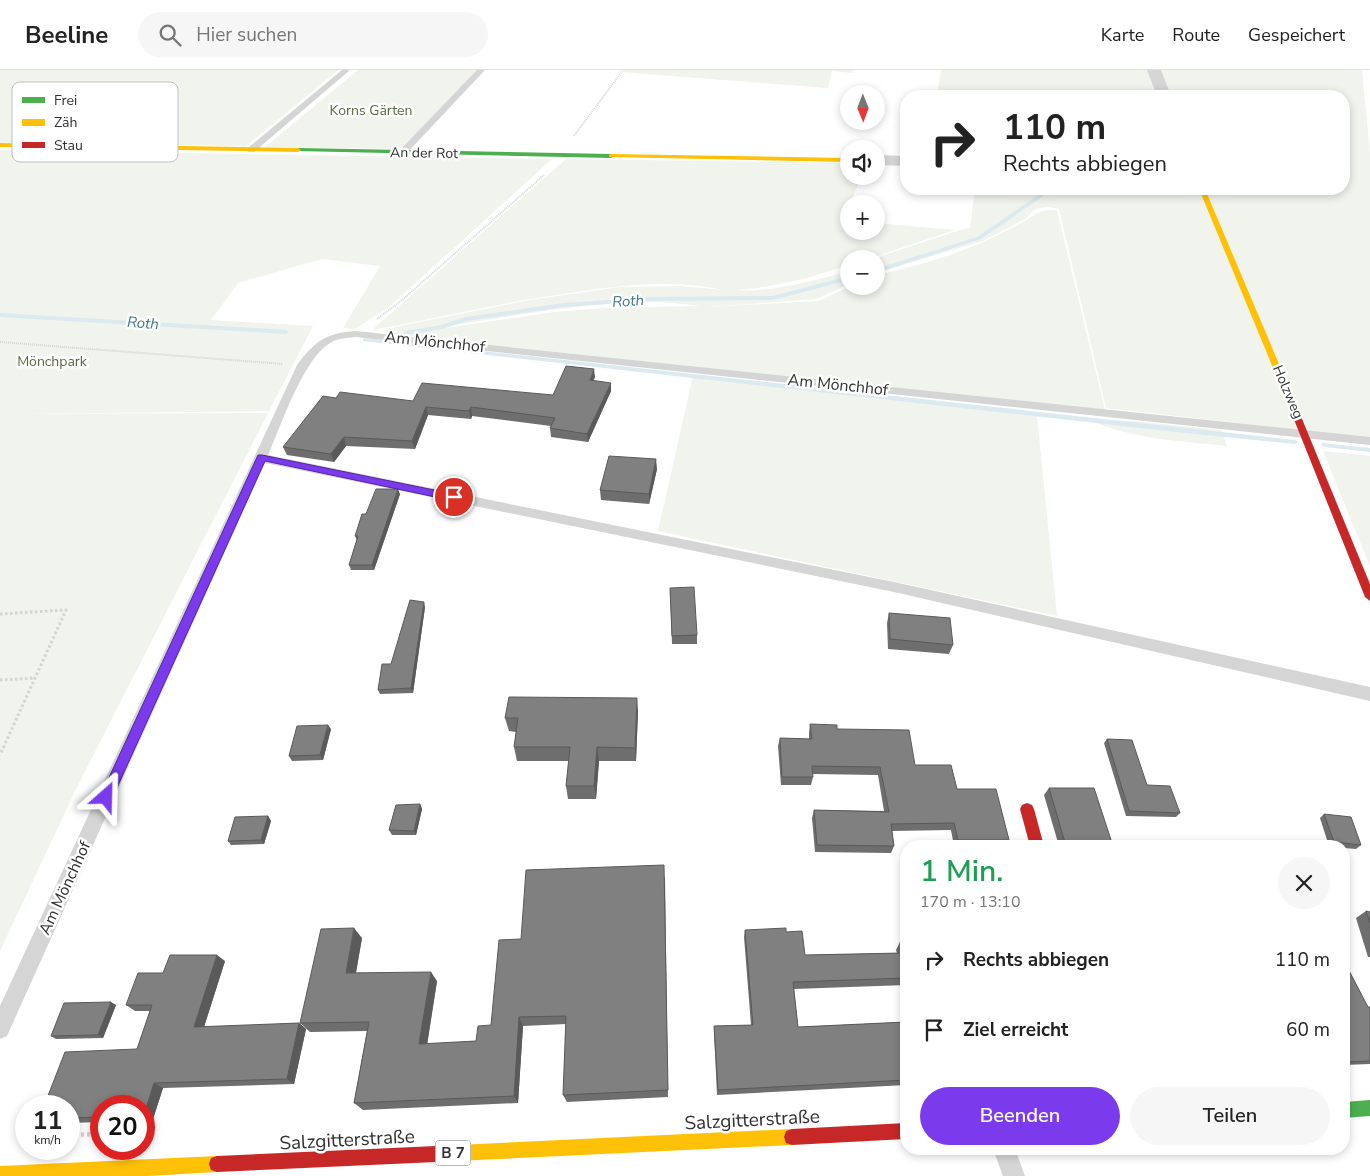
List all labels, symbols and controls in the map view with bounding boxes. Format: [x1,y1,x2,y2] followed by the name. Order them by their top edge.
[138,12,488,57] search box
[25,19,108,51] text: Beeline
[156,21,184,49] icon: search
[196,22,297,48] text: Hier suchen
[1101,23,1144,47] text: Karte
[1172,23,1220,47] text: Route
[1248,23,1345,47] text: Gespeichert
[12,82,178,162] legend
[840,85,885,130] north arrow
[840,85,885,295] map controls
[54,91,77,110] text: Frei
[330,101,412,120] park label: Korns Gärten
[1003,104,1106,151] text: 110 m
[920,110,985,175] icon: right
[54,113,77,132] text: Zäh
[54,136,83,155] text: Stau
[840,140,885,185] button: sound
[390,143,458,163] street label: An der Rot
[1003,149,1167,179] text: Rechts abbiegen
[840,195,885,240] button: +
[840,250,885,295] button: −
[611,290,645,312] water label: Roth
[126,312,160,334] water label: Roth
[384,326,487,358] street label: Am Mönchhof
[17,352,88,371] park label: Mönchpark
[1268,362,1308,422] street label: Holzweg
[787,369,890,401] street label: Am Mönchhof
[433,476,475,518] pin
[440,483,468,511] icon: arrive
[79,770,131,822] position arrow
[34,837,97,938] street label: Am Mönchhof
[920,851,1003,892] text: 1 Min.
[1278,857,1330,909] button: close
[920,891,1021,913] text: 170 m · 13:10
[920,946,948,974] icon: right
[963,947,1109,973] text: Rechts abbiegen
[1275,947,1330,973] text: 110 m
[920,1016,948,1044] icon: arrive
[963,1017,1068,1043] text: Ziel erreicht
[1286,1017,1330,1043] text: 60 m
[920,1087,1120,1145] button: Beenden
[1130,1087,1330,1145] button: Teilen
[90,1095,155,1160] speed limit sign: 20
[684,1103,820,1137] street label: Salzgitterstraße
[32,1104,63,1138] text: 11
[279,1123,415,1157] street label: Salzgitterstraße
[34,1132,61,1148] text: km/h
[436,1140,470,1166] road number: B 7

